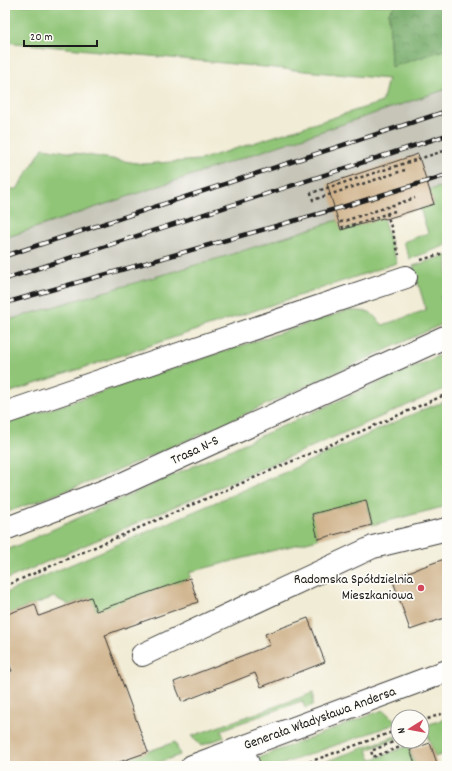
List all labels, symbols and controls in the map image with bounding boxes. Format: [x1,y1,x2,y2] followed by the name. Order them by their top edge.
[24,22,97,48] scale bar
[30,29,53,46] text: 20 m
[168,431,222,471] street label: Trasa N-S
[294,570,413,606] place label: Radomska Spółdzielnia Mieszkaniowa
[416,583,426,593] marker: Radomska Spółdzielnia Mieszkaniowa
[241,682,399,756] street label: Generała Władysława Andersa
[390,709,430,749] north arrow
[394,726,411,735] text: N

